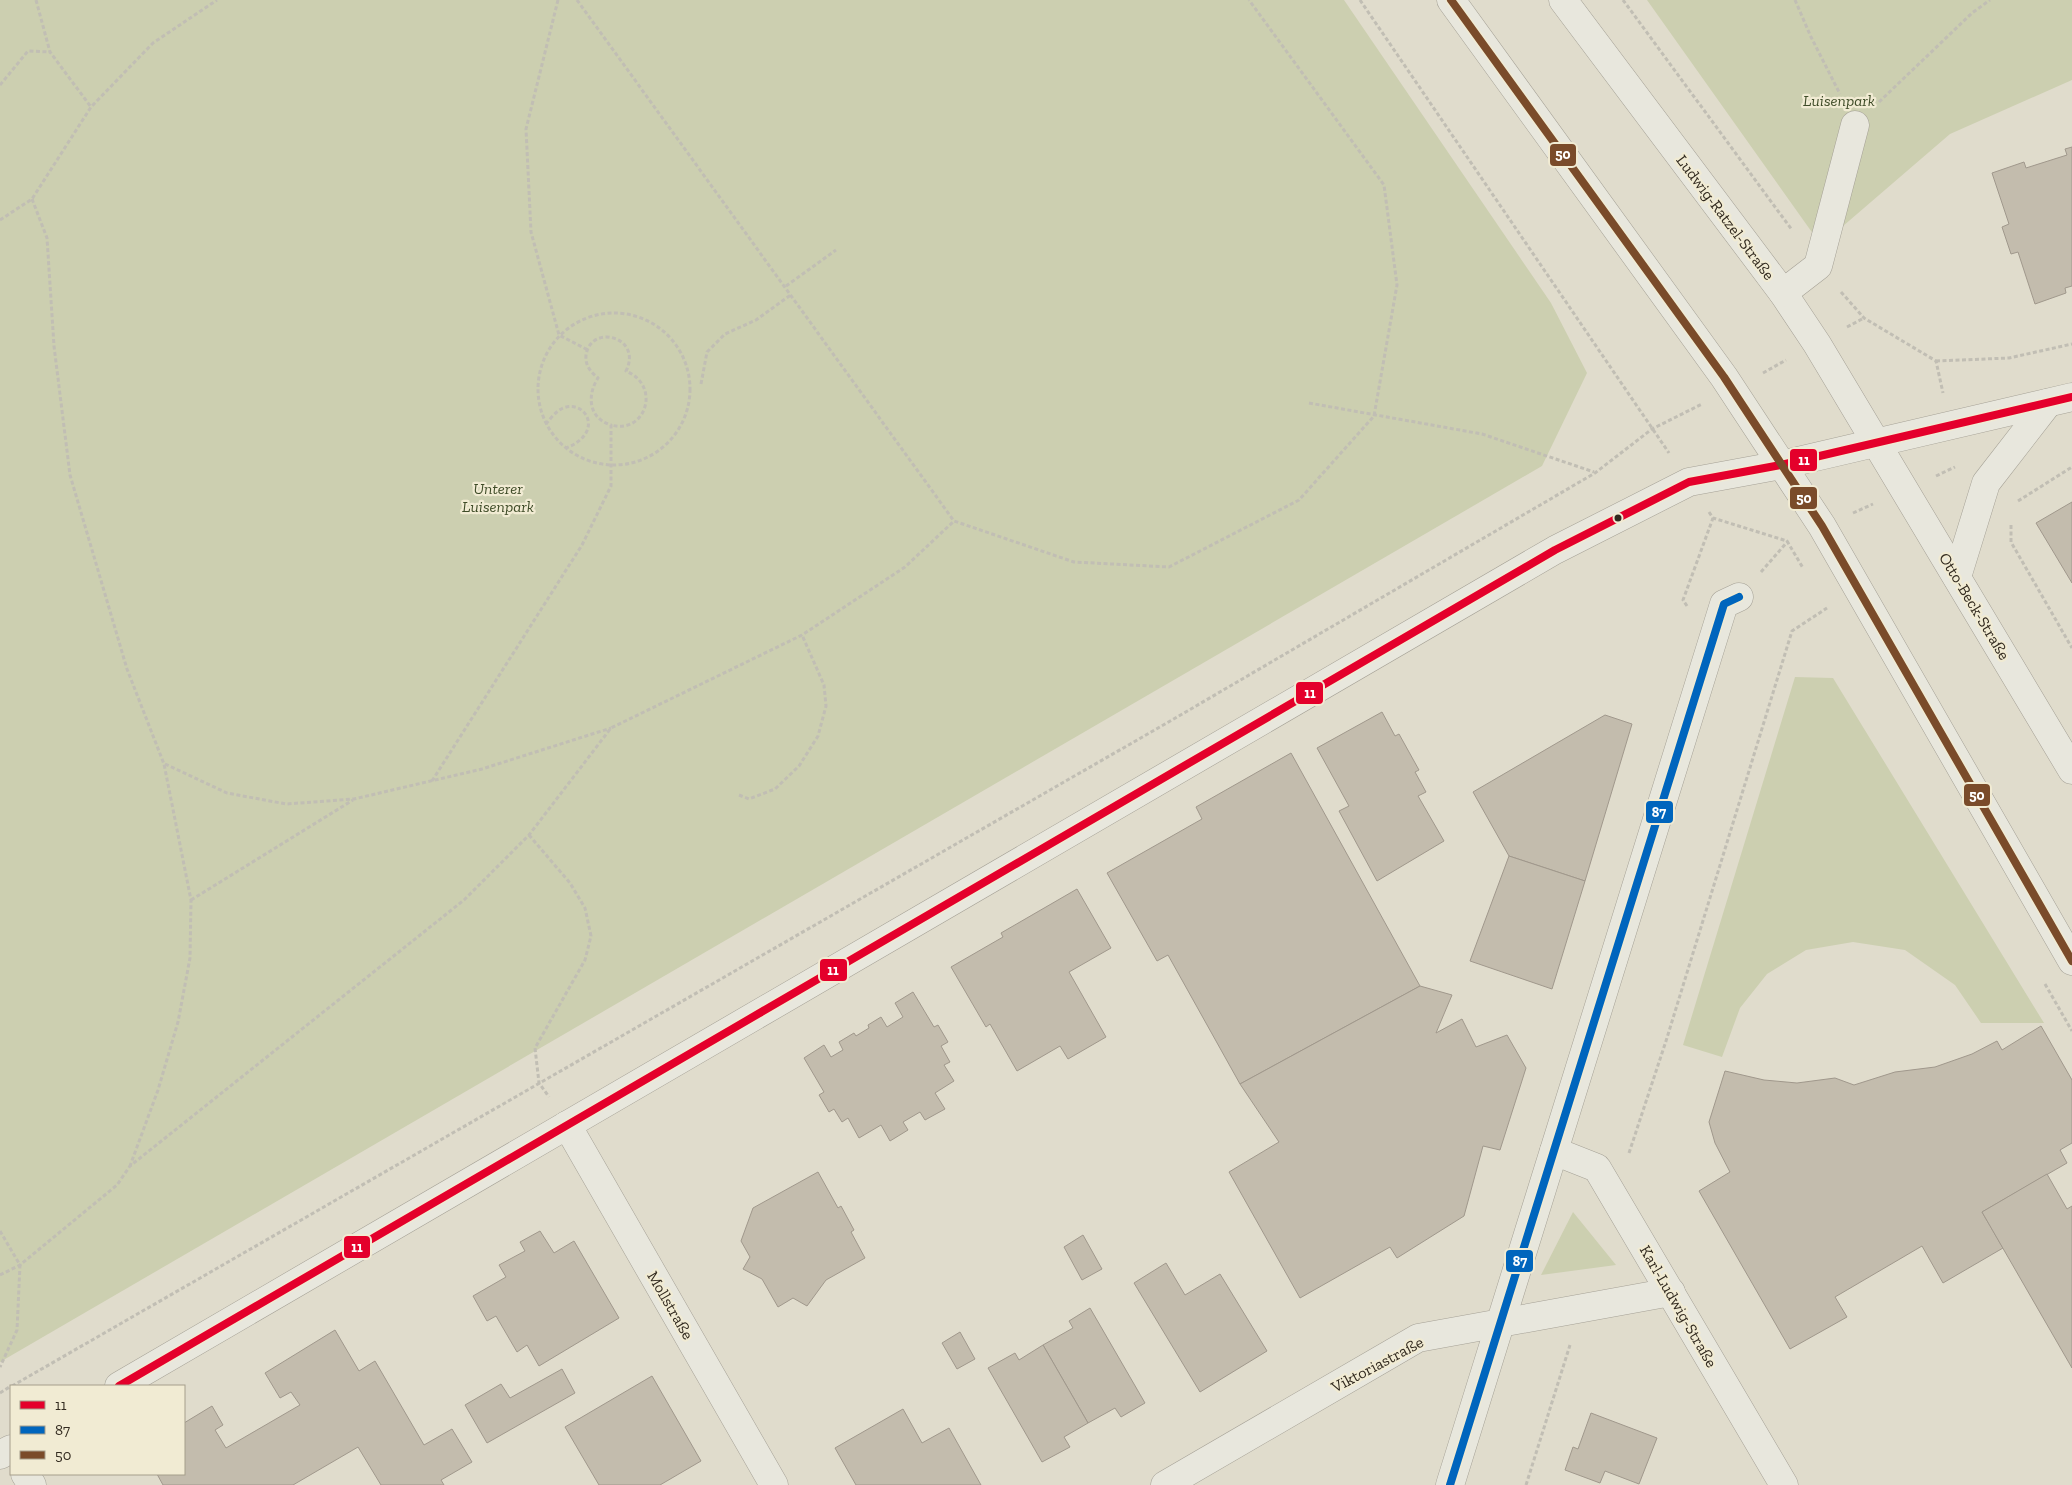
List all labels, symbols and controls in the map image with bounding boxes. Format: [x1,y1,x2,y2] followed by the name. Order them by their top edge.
[1803,91,1875,110] park label: Luisenpark
[1549,143,1577,167] line badge: 50
[1555,146,1571,163] text: 50
[1672,151,1779,284] street label: Ludwig-Ratzel-Straße
[1789,448,1818,472] line badge: 11
[1798,452,1810,469] text: 11
[462,479,534,516] park label: Unterer Luisenpark
[1789,486,1818,510] line badge: 50
[1796,490,1812,507] text: 50
[1613,513,1623,523] unlabelled marker
[1935,549,2014,663] street label: Otto-Beck-Straße
[1295,681,1324,705] line badge: 11
[1304,685,1316,702] text: 11
[1963,783,1991,807] line badge: 50
[1969,787,1985,804] text: 50
[1645,800,1674,824] line badge: 87
[1652,804,1666,821] text: 87
[819,958,848,982] line badge: 11
[827,962,839,979] text: 11
[343,1235,371,1259] line badge: 11
[351,1239,363,1256] text: 11
[1636,1242,1721,1371] street label: Karl-Ludwig-Straße
[1505,1249,1534,1273] line badge: 87
[1513,1253,1527,1270] text: 87
[643,1268,698,1343] street label: Mollstraße
[1327,1332,1426,1397] street label: Viktoriastraße
[10,1385,185,1475] legend
[55,1396,67,1414] text: 11
[55,1421,70,1439] text: 87
[55,1446,71,1464] text: 50

